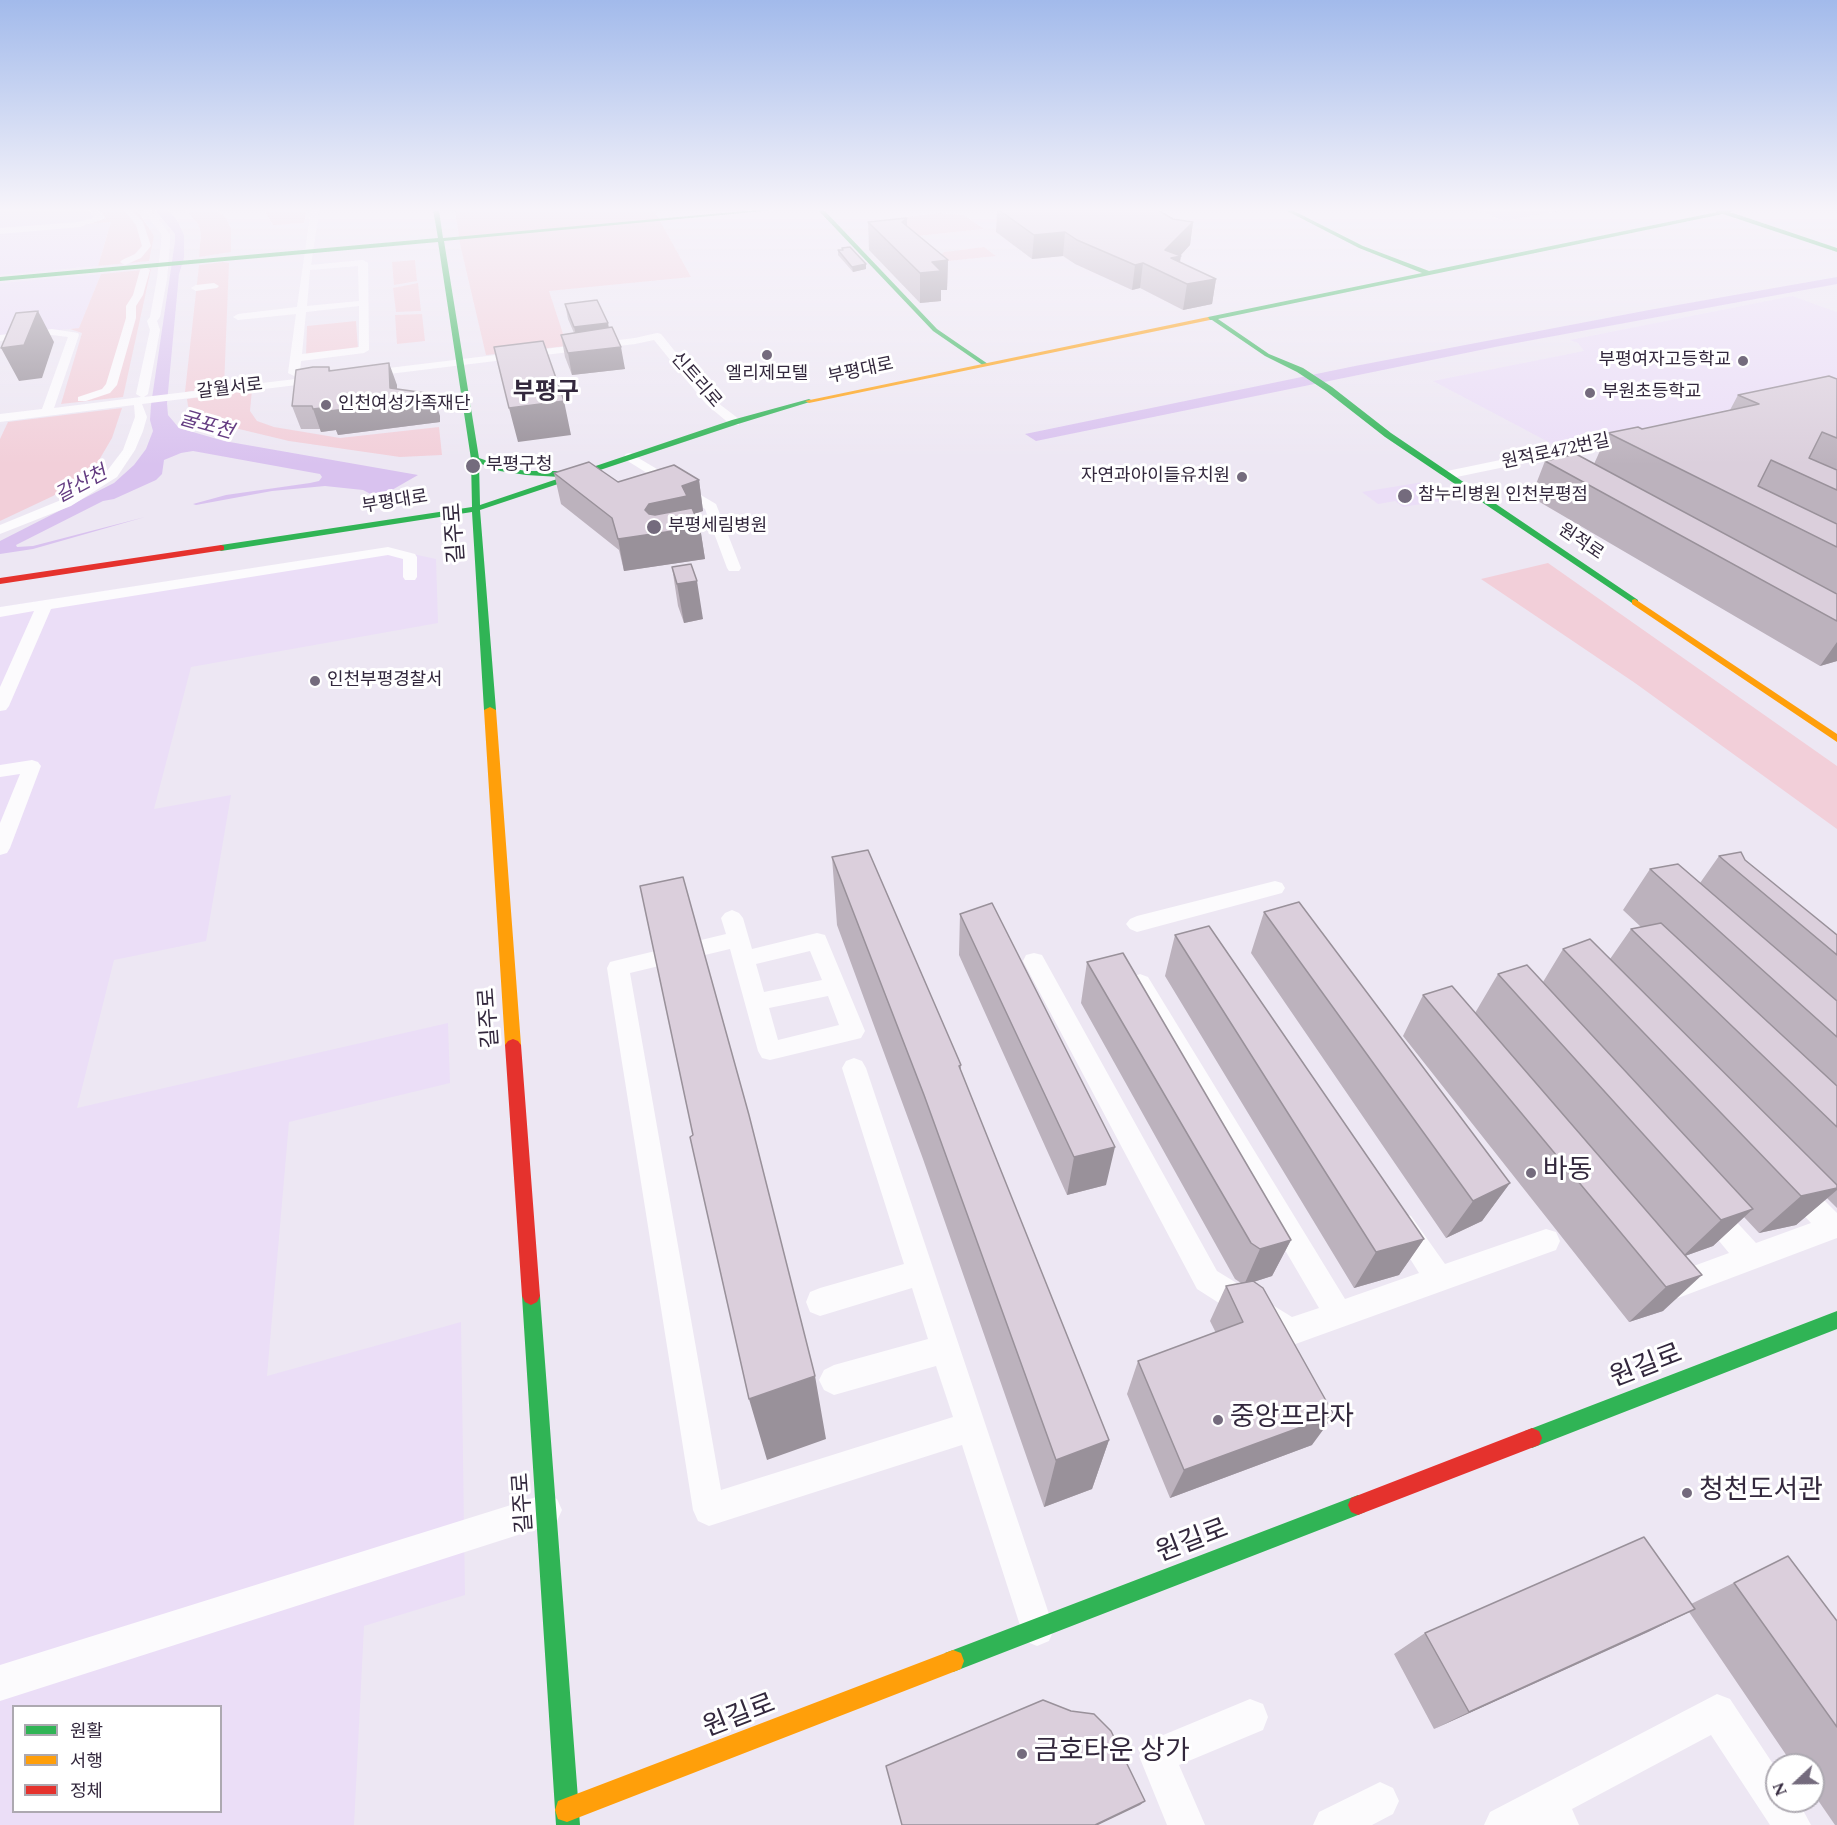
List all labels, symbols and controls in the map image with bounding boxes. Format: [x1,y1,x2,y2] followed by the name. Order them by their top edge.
[760,348,774,362] marker: 엘리제모텔
[665,349,725,413] street label: 신트리로
[1599,350,1731,372] place label: 부평여자고등학교
[1736,354,1750,368] marker: 부평여자고등학교
[826,355,896,389] street label: 부평대로
[726,364,808,386] place label: 엘리제모텔
[196,375,264,405] street label: 갈월서로
[513,380,579,408] district label: 부평구
[1602,382,1701,404] place label: 부원초등학교
[1583,386,1597,400] marker: 부원초등학교
[338,394,470,416] place label: 인천여성가족재단
[319,398,333,412] marker: 인천여성가족재단
[176,408,236,446] water label: 굴포천
[1500,431,1612,475] street label: 원적로472번길
[486,455,552,477] place label: 부평구청
[464,457,482,475] marker: 부평구청
[52,462,112,510] water label: 갈산천
[1081,466,1230,488] place label: 자연과아이들유치원
[1235,470,1249,484] marker: 자연과아이들유치원
[1418,485,1588,507] place label: 참누리병원 인천부평점
[361,487,429,519] street label: 부평대로
[1396,487,1414,505] marker: 참누리병원 인천부평점
[442,502,472,564] street label: 길주로
[668,516,767,538] place label: 부평세림병원
[645,518,663,536] marker: 부평세림병원
[1553,520,1607,566] street label: 원적로
[327,670,443,692] place label: 인천부평경찰서
[308,674,322,688] marker: 인천부평경찰서
[476,987,506,1049] street label: 길주로
[1543,1157,1593,1189] place label: 바동
[1524,1166,1538,1180] marker: 바동
[1606,1340,1688,1396] street label: 원길로
[1230,1404,1354,1436] place label: 중앙프라자
[1211,1413,1225,1427] marker: 중앙프라자
[510,1472,540,1534] street label: 길주로
[1699,1477,1823,1509] place label: 청천도서관
[1680,1486,1694,1500] marker: 청천도서관
[1152,1515,1234,1571] street label: 원길로
[699,1690,781,1746] street label: 원길로
[12,1705,222,1813] legend
[70,1718,103,1745] text: 원활
[1034,1738,1190,1770] place label: 금호타운 상가
[1015,1747,1029,1761] marker: 금호타운 상가
[70,1748,103,1775] text: 서행
[1765,1753,1825,1813] north arrow
[70,1778,103,1805] text: 정체
[1767,1778,1794,1800] text: N

